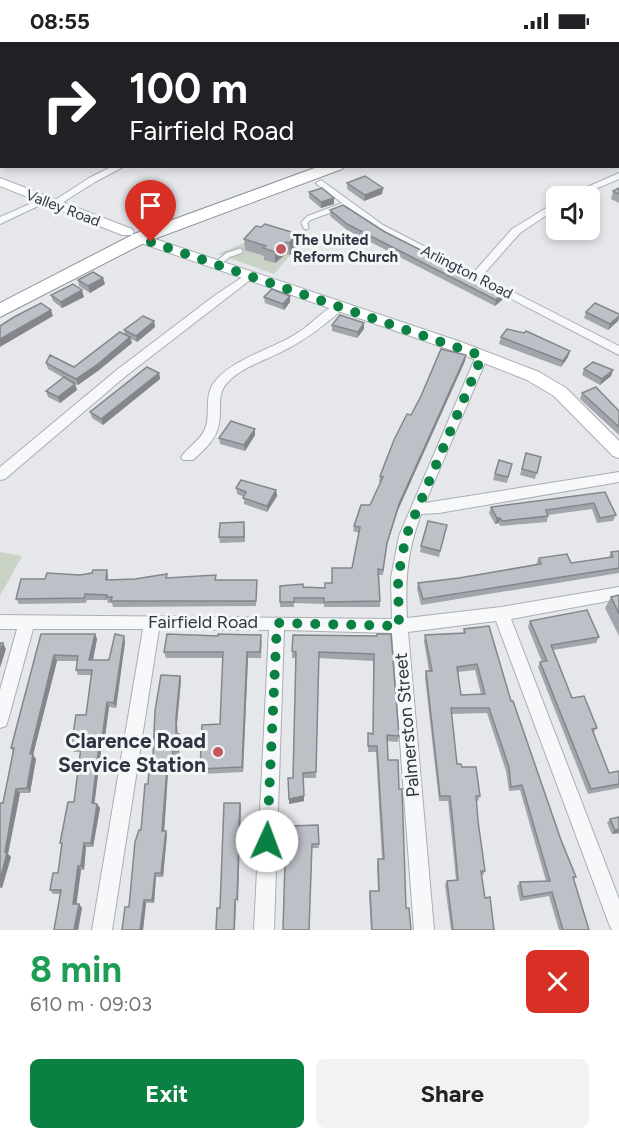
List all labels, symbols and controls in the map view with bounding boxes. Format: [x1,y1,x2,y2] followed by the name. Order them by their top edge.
[30,8,90,35] text: 08:55
[129,63,248,114] text: 100 m
[30,66,108,144] icon: right
[129,114,294,147] text: Fairfield Road
[125,180,176,242] pin
[23,186,103,230] street label: Valley Road
[546,186,600,240] map controls
[546,186,600,240] button: sound
[134,189,167,222] icon: arrive
[293,231,398,266] place label: The United Reform Church
[418,241,516,303] street label: Arlington Road
[274,242,288,256] marker: The United Reform Church
[148,611,258,633] street label: Fairfield Road
[390,652,424,798] street label: Palmerston Street
[58,728,206,777] place label: Clarence Road Service Station
[211,745,225,759] marker: Clarence Road Service Station
[235,809,299,873] position arrow
[30,948,122,991] text: 8 min
[526,950,589,1013] button: close
[30,992,152,1016] text: 610 m · 09:03
[30,1059,304,1128] button: Exit
[316,1059,589,1128] button: Share

